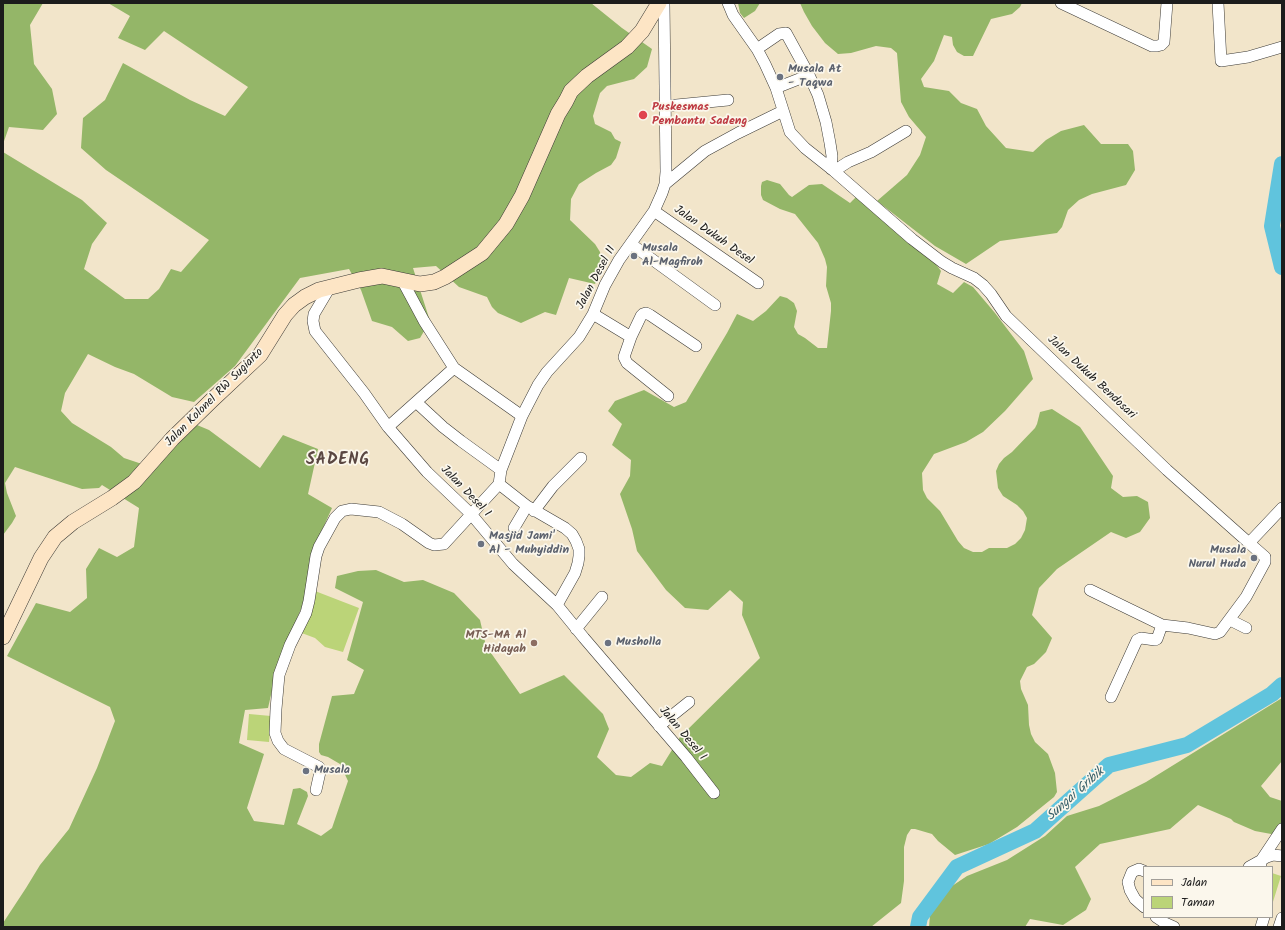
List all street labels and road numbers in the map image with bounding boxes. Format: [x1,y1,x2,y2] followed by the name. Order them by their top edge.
[670,203,756,269] street label: Jalan Dukuh Desel
[574,244,620,312] street label: Jalan Desel II
[1044,333,1138,423] street label: Jalan Dukuh Bendosari
[163,346,267,450] street label: Jalan Kolonel RW Sugiarto
[437,463,493,521] street label: Jalan Desel I
[655,704,709,764] street label: Jalan Desel I

